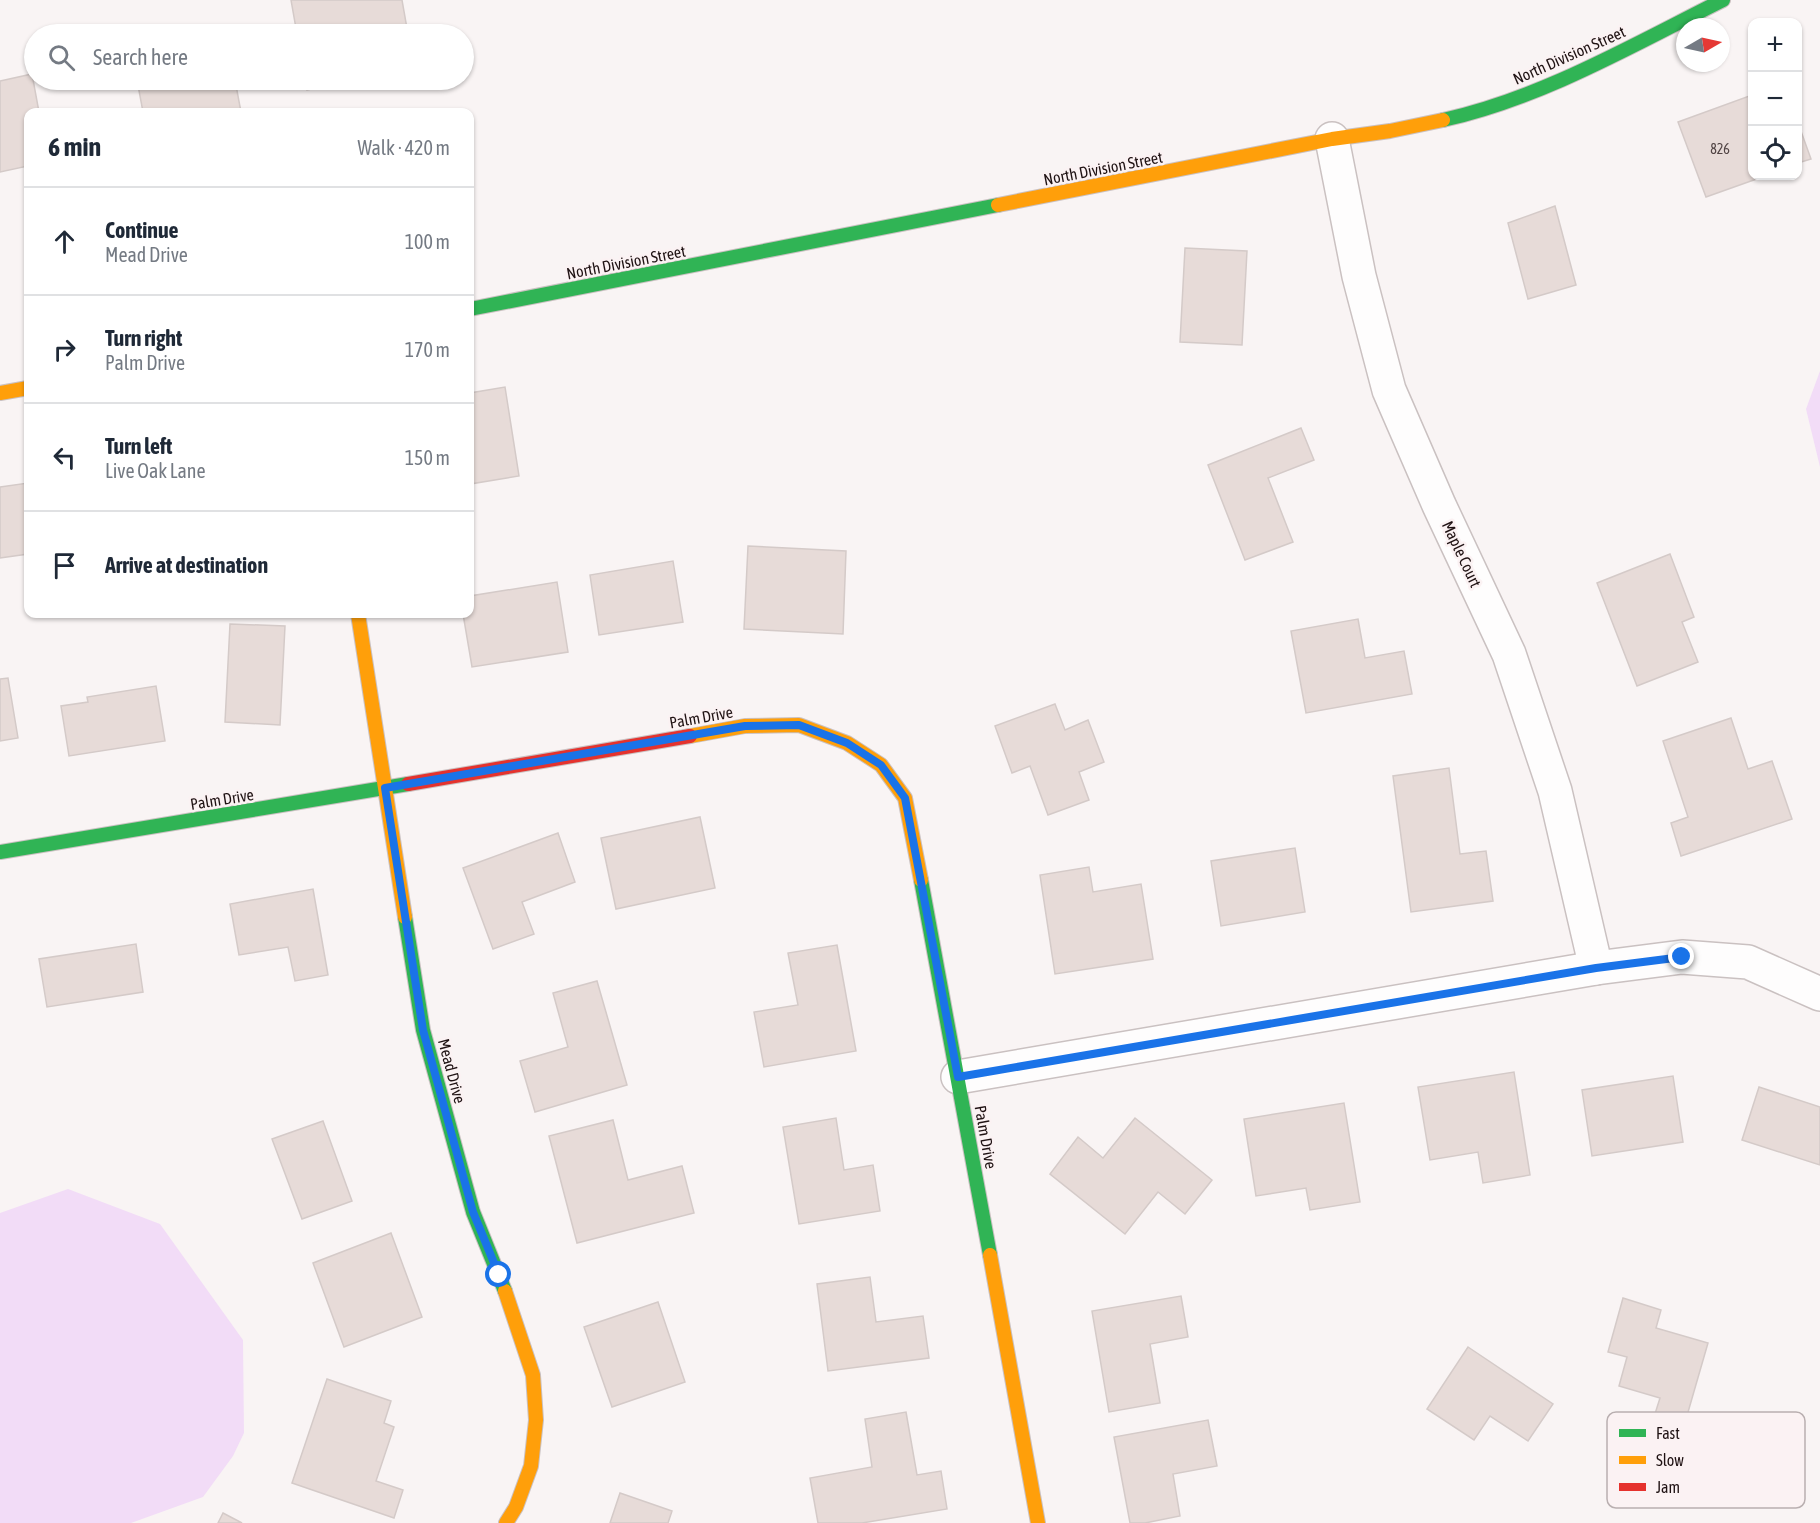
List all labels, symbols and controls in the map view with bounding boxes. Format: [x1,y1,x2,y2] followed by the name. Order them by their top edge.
[1676,18,1730,72] north arrow
[1748,18,1802,180] map controls
[1748,18,1802,72] button: +
[1510,22,1628,88] street label: North Division Street
[24,24,474,90] search box
[45,41,78,74] icon: search
[93,44,188,70] text: Search here
[1748,72,1802,126] button: −
[1748,126,1802,180] button: locate
[48,132,101,162] text: 6 min
[358,136,450,159] text: Walk · 420 m
[1710,141,1730,157] house number: 826
[1042,148,1164,188] street label: North Division Street
[105,217,179,243] text: Continue
[48,225,81,258] icon: ahead
[405,230,450,253] text: 100 m
[565,242,687,282] street label: North Division Street
[105,243,188,266] text: Mead Drive
[105,325,182,351] text: Turn right
[48,333,81,366] icon: right
[405,338,450,361] text: 170 m
[105,351,185,374] text: Palm Drive
[105,433,172,459] text: Turn left
[48,441,81,474] icon: left
[405,446,450,469] text: 150 m
[105,459,206,482] text: Live Oak Lane
[1438,518,1485,591] street label: Maple Court
[48,549,81,582] icon: arrive
[105,552,268,578] text: Arrive at destination
[668,703,734,731] street label: Palm Drive
[189,785,255,813] street label: Palm Drive
[1668,943,1694,969] route end
[435,1037,469,1105] street label: Mead Drive
[972,1104,1000,1170] street label: Palm Drive
[485,1261,511,1287] route start
[1607,1412,1805,1508] legend
[1656,1424,1680,1442] text: Fast
[1656,1451,1684,1469] text: Slow
[1656,1478,1680,1496] text: Jam

